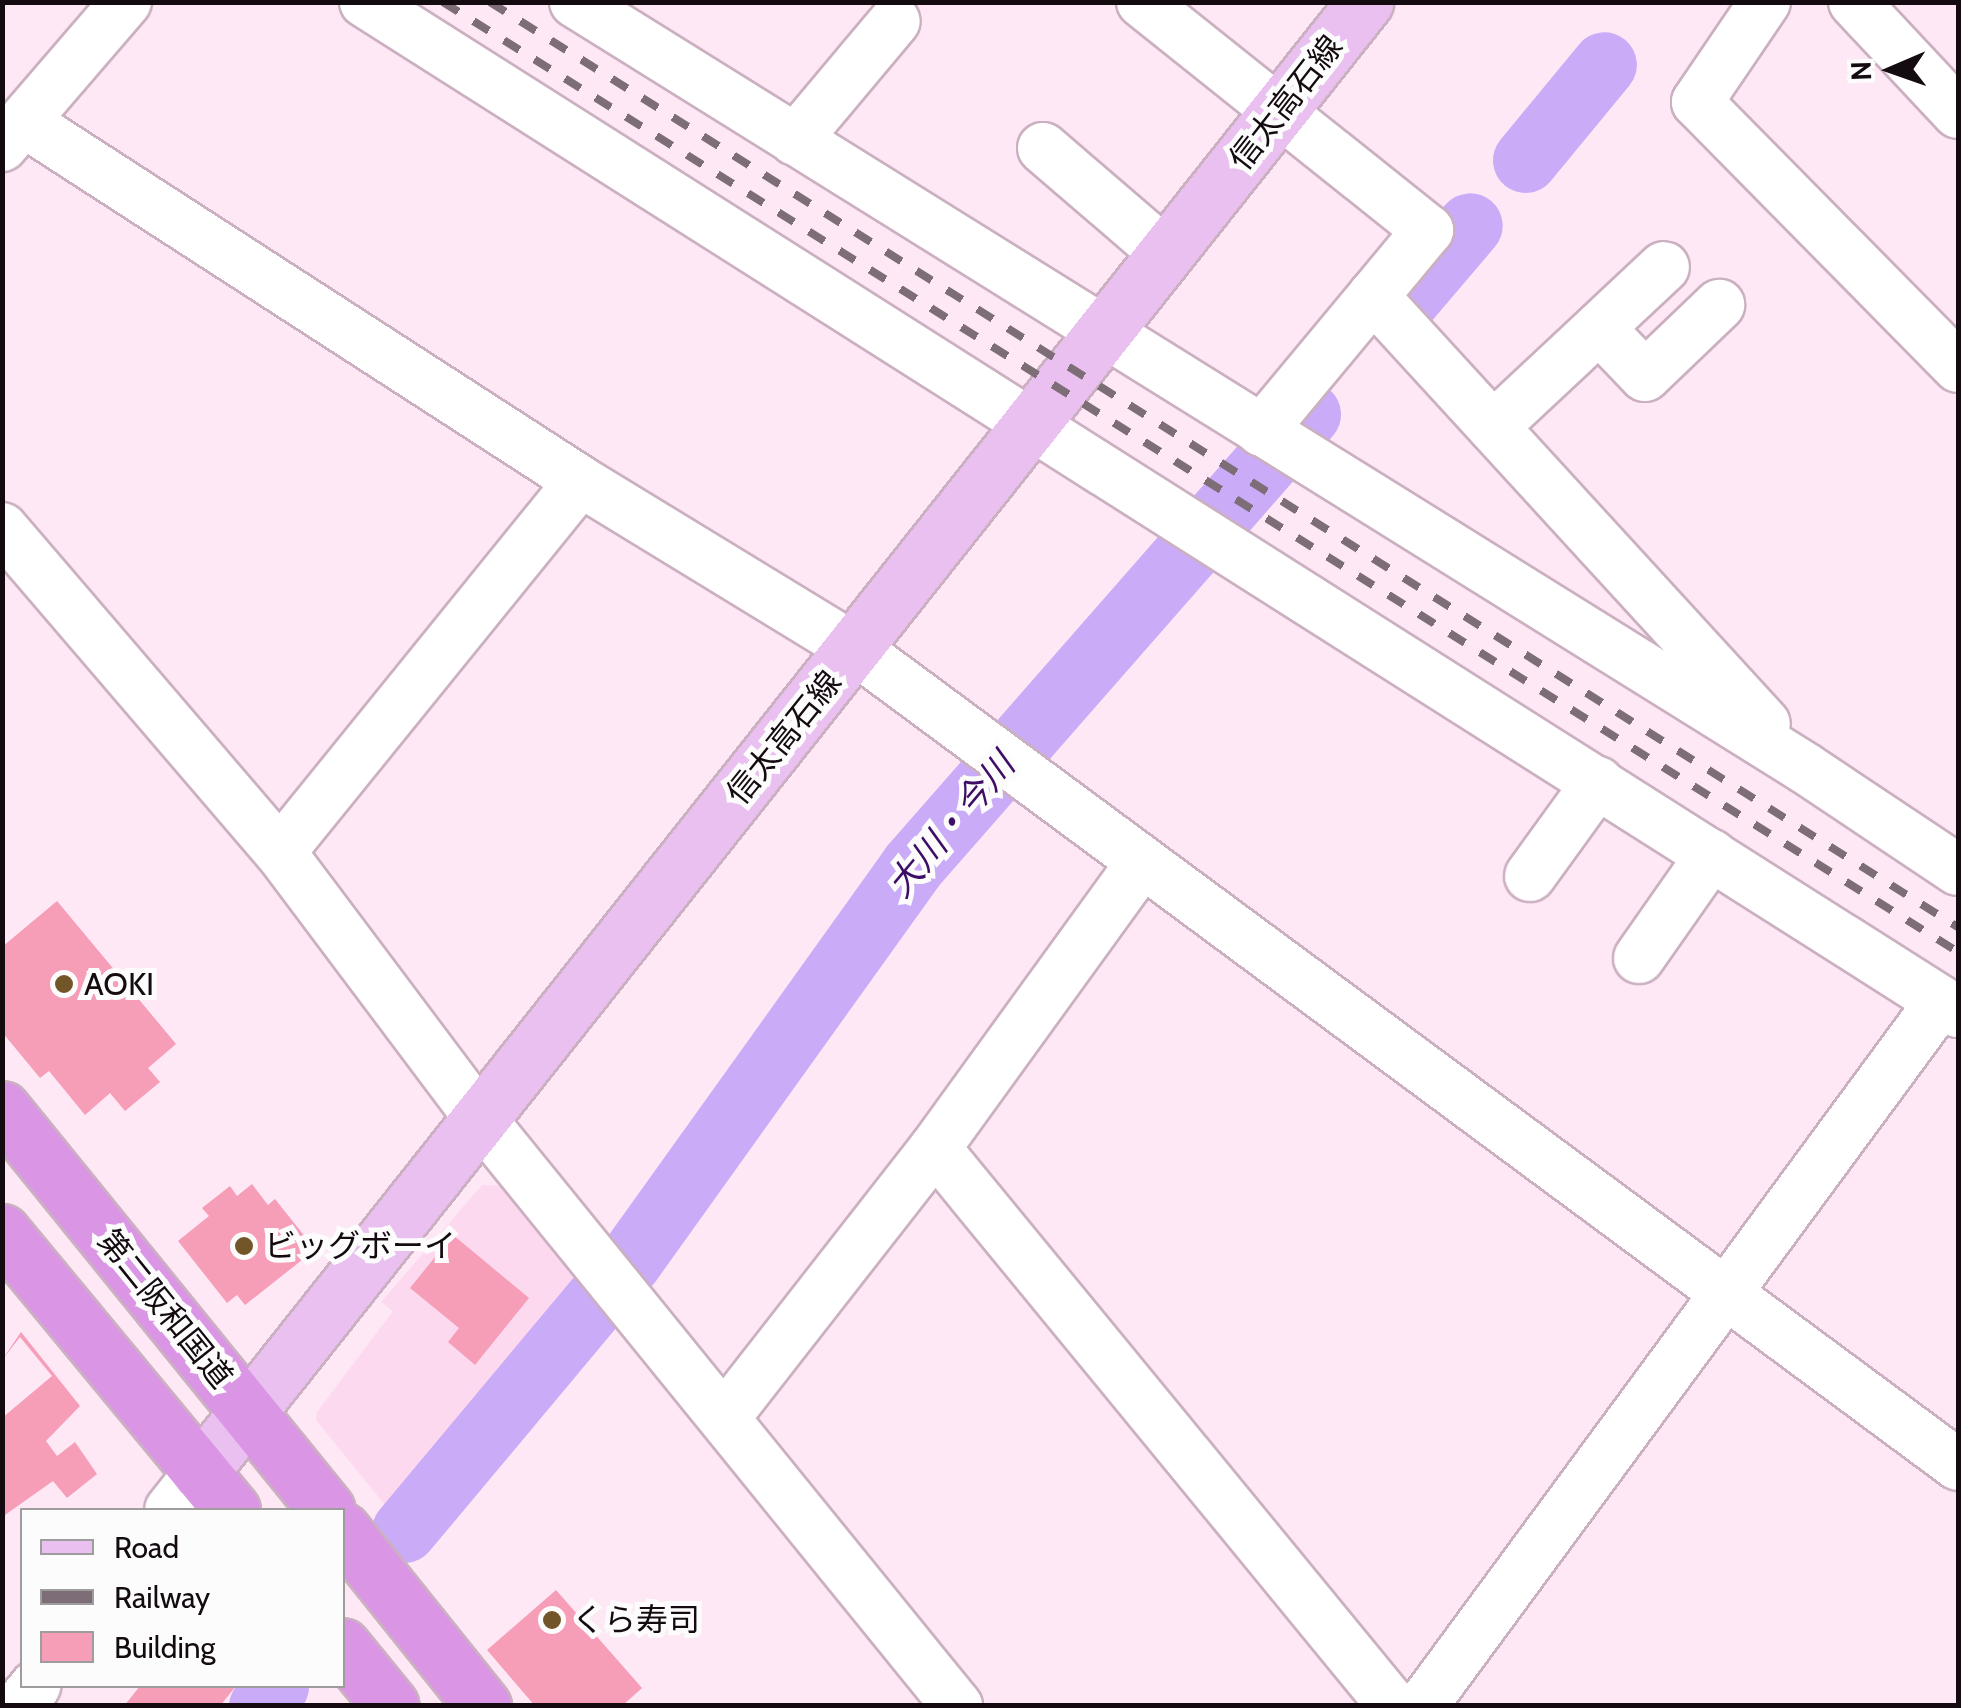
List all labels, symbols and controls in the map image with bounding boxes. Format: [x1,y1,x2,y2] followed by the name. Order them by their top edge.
[1841,20,1941,120] north arrow
[1222,28,1350,178] street label: 信太高石線
[1844,61,1878,82] text: N
[719,664,849,812] street label: 信太高石線
[879,744,1023,906] water label: 大川・今川
[84,965,154,1003] place label: AOKI
[53,973,75,995] marker: AOKI
[90,1222,240,1396] street label: 第二阪和国道
[264,1227,456,1265] place label: ビッグボーイ
[233,1235,255,1257] marker: ビッグボーイ
[20,1508,345,1688] legend
[114,1529,179,1566] text: Road
[114,1579,210,1616] text: Railway
[572,1601,700,1639] place label: くら寿司
[541,1609,563,1631] marker: くら寿司
[114,1629,216,1666] text: Building

